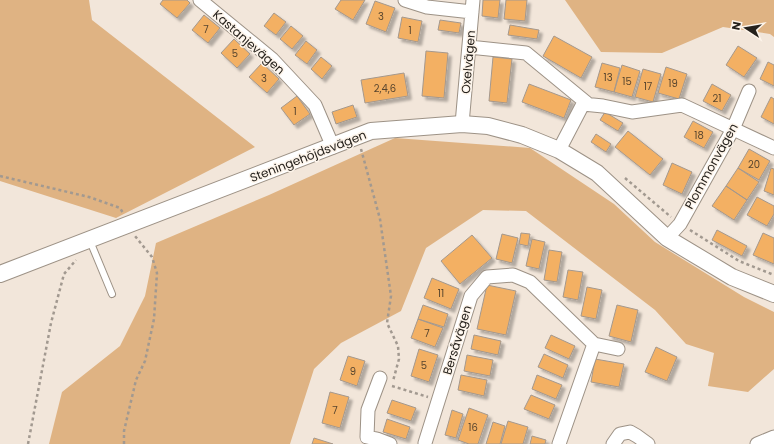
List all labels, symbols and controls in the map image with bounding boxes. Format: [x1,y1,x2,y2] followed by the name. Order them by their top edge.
[209,6,289,78] street label: Kastanjevägen
[726,8,766,48] north arrow
[378,9,384,24] house number: 3
[728,20,745,32] text: N
[203,22,209,37] house number: 7
[408,23,412,38] house number: 1
[457,30,479,94] street label: Oxelvägen
[232,46,238,61] house number: 5
[603,70,613,85] house number: 13
[261,71,267,86] house number: 3
[622,74,632,89] house number: 15
[668,76,678,91] house number: 19
[644,79,653,94] house number: 17
[374,81,396,96] house number: 2,4,6
[713,91,721,106] house number: 21
[293,104,297,119] house number: 1
[680,120,742,212] street label: Plommonvägen
[247,126,369,186] street label: Steningehöjdsvägen
[694,128,704,143] house number: 18
[748,157,760,172] house number: 20
[438,286,444,301] house number: 11
[438,303,476,377] street label: Bersåvägen
[424,326,430,341] house number: 7
[421,358,427,373] house number: 5
[350,364,356,379] house number: 9
[332,403,338,418] house number: 7
[468,420,478,435] house number: 16

